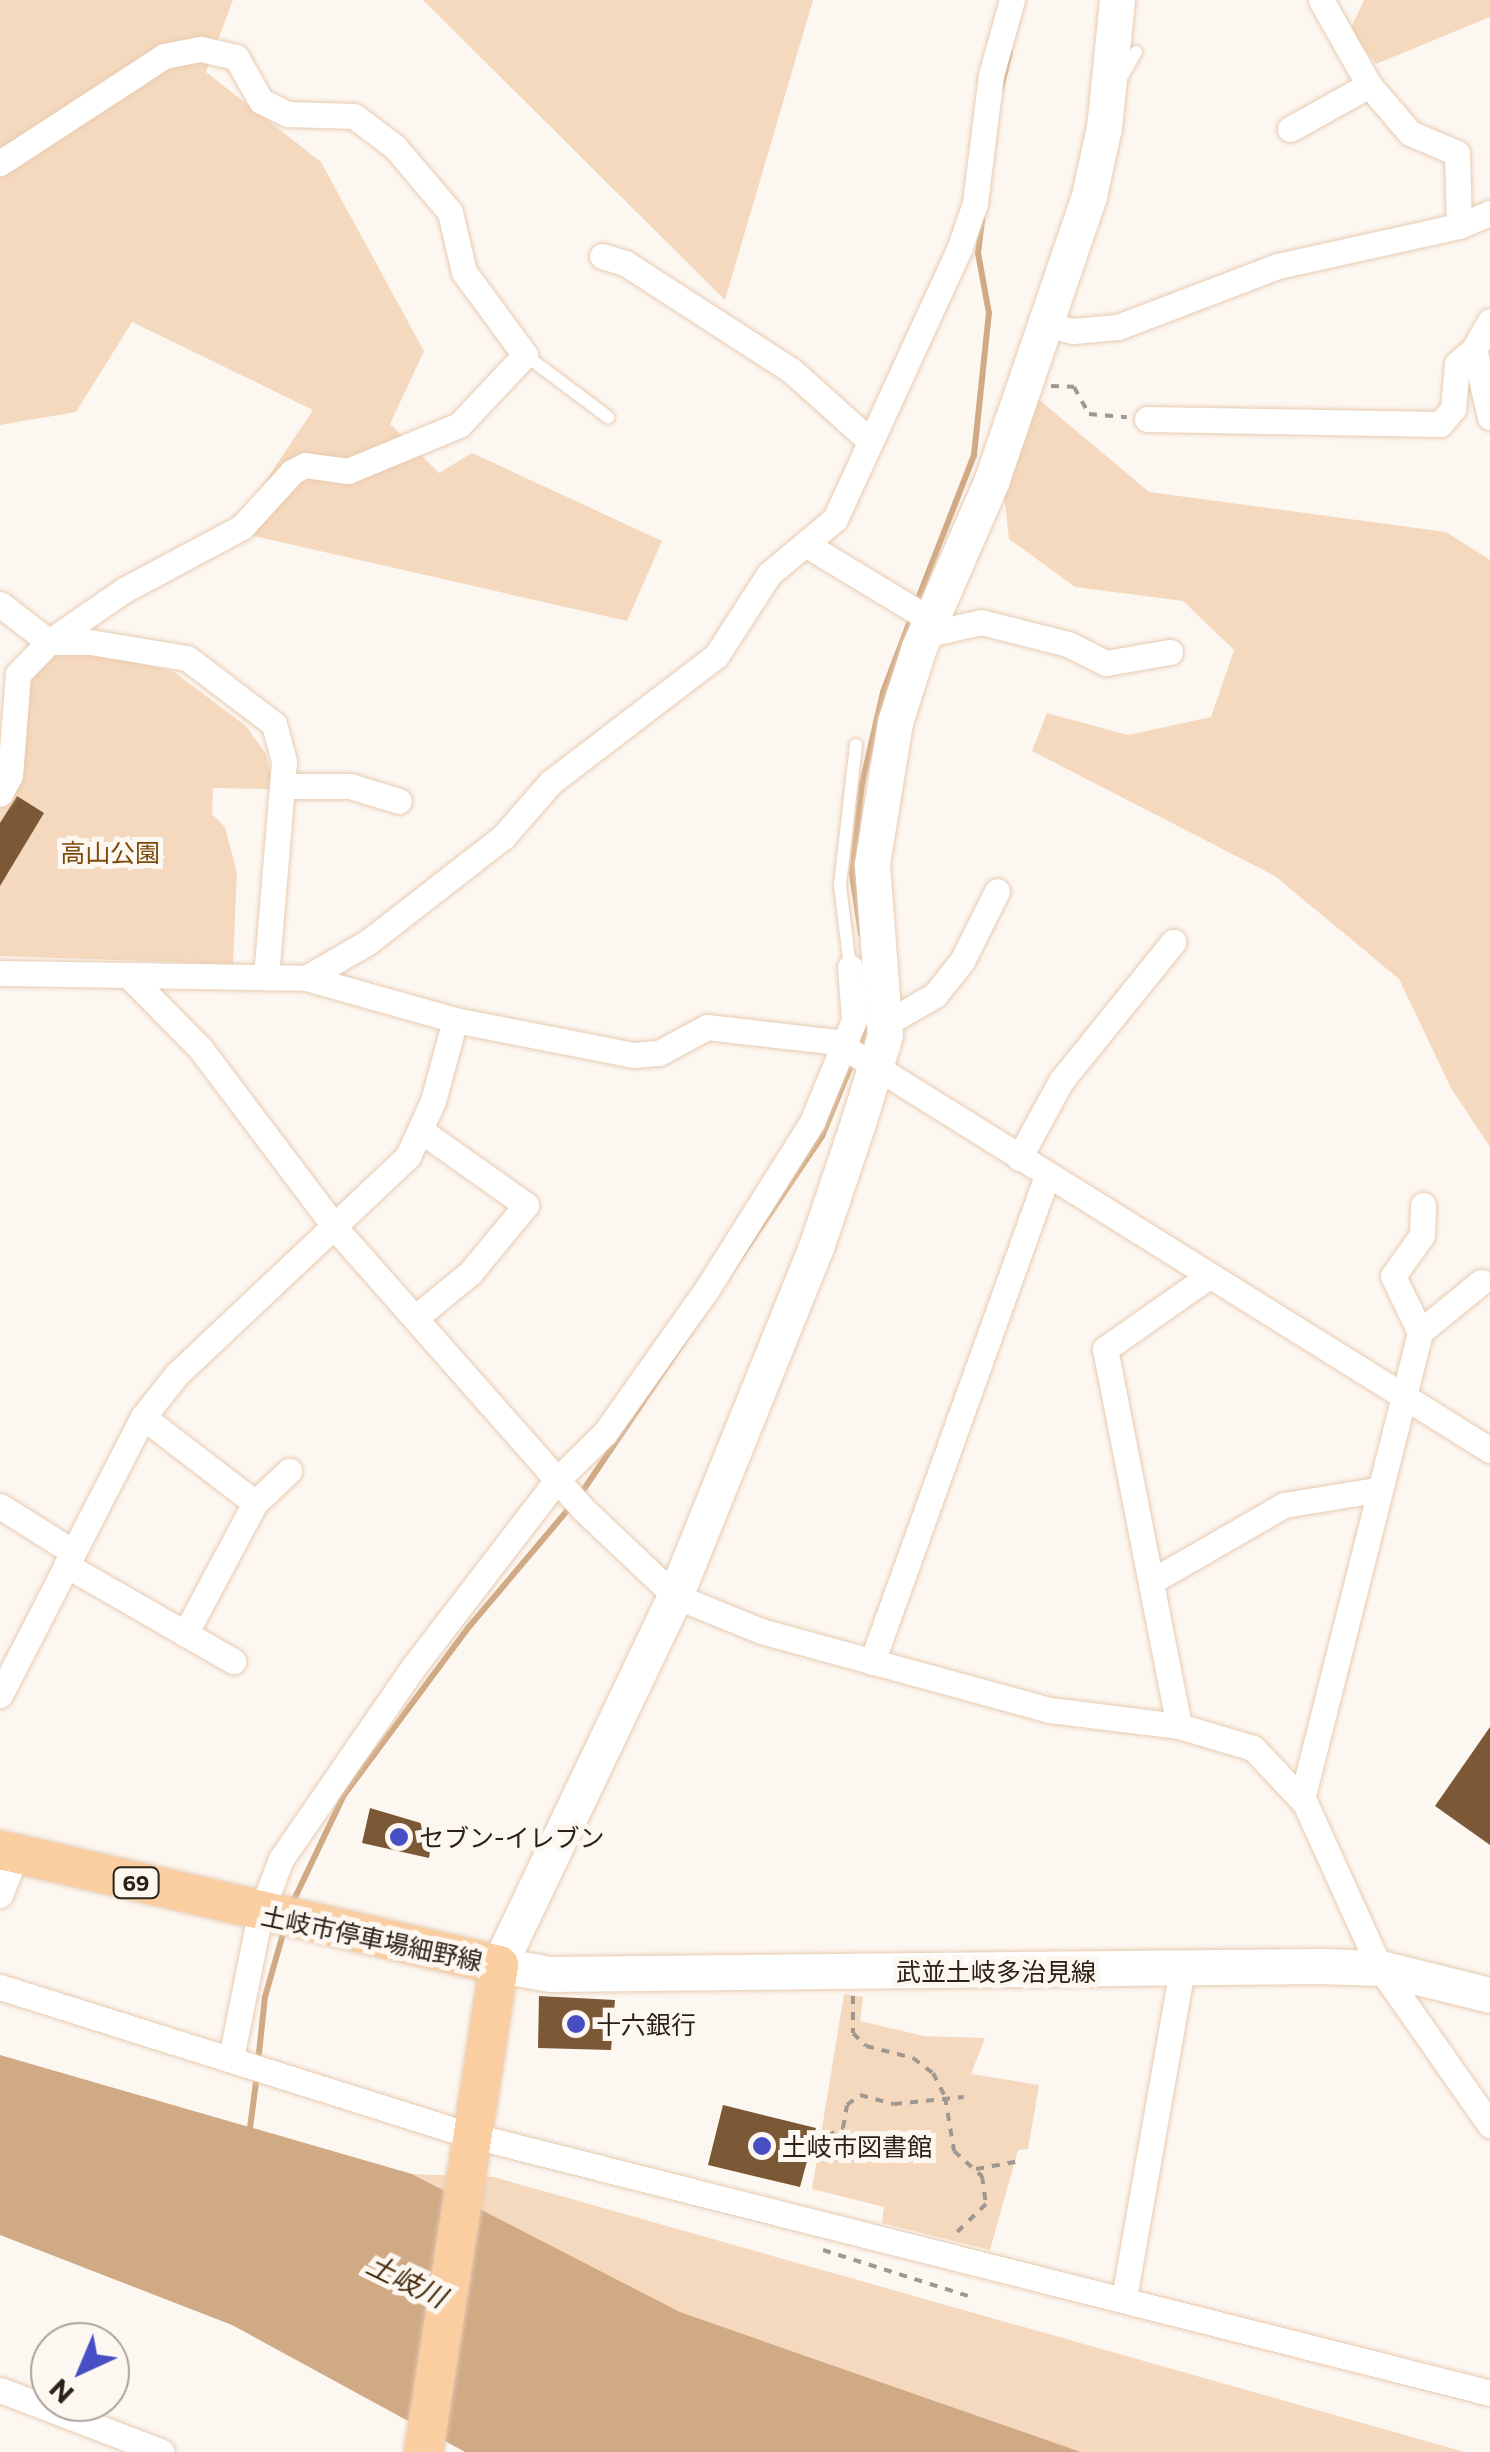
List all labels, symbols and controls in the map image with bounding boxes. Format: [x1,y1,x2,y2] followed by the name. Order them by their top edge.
[60,837,160,867] park label: 高山公園
[419,1822,605,1852] place label: セブン-イレブン
[388,1826,410,1848] marker: セブン-イレブン
[111,1866,161,1900] road number: 69
[259,1900,485,1976] street label: 土岐市停車場細野線
[896,1956,1096,1986] street label: 武並土岐多治見線
[596,2009,696,2039] place label: 十六銀行
[565,2013,587,2035] marker: 十六銀行
[782,2131,932,2161] place label: 土岐市図書館
[751,2135,773,2157] marker: 土岐市図書館
[362,2246,452,2314] water label: 土岐川
[30,2322,130,2422] north arrow
[41,2373,80,2412] text: N

